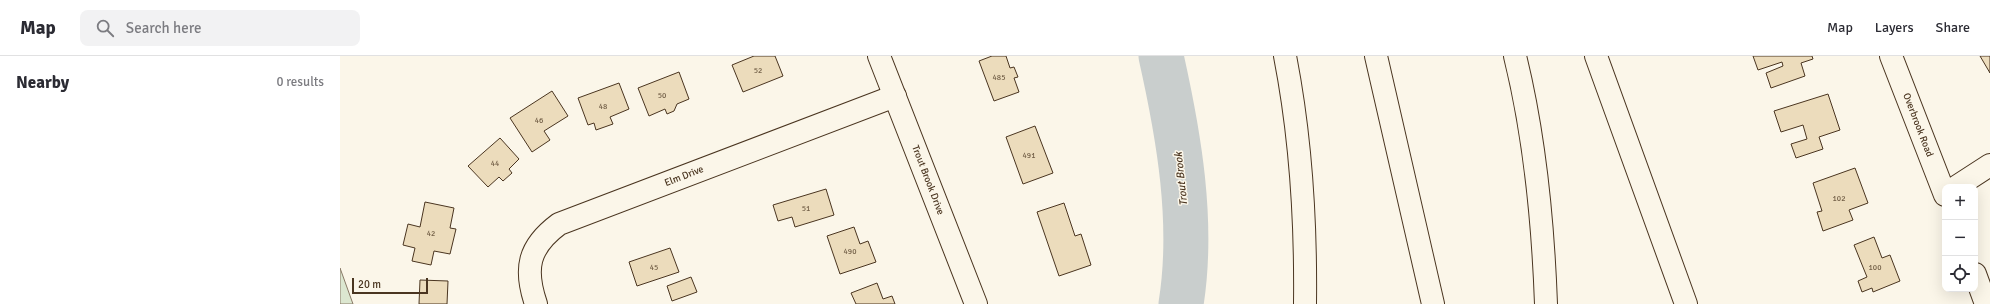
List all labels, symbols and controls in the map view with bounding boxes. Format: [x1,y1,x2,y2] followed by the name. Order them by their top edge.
[80,10,360,46] search box
[20,16,56,40] text: Map
[94,17,116,39] icon: search
[126,19,201,37] text: Search here
[1827,19,1853,36] text: Map
[1875,19,1914,36] text: Layers
[1936,19,1970,36] text: Share
[754,65,762,75] house number: 52
[16,72,69,93] text: Nearby
[993,72,1005,82] house number: 485
[276,74,324,90] text: 0 results
[658,90,666,100] house number: 50
[1900,91,1936,159] street label: Overbrook Road
[599,101,607,111] house number: 48
[535,115,543,125] house number: 46
[909,143,947,217] street label: Trout Brook Drive
[1023,150,1035,160] house number: 491
[1172,150,1190,207] water label: Trout Brook
[491,158,500,168] house number: 44
[663,163,705,189] street label: Elm Drive
[1942,184,1978,292] map controls
[1942,184,1978,220] button: +
[1833,193,1845,203] house number: 102
[802,203,810,213] house number: 51
[1942,220,1978,256] button: −
[427,228,435,238] house number: 42
[844,246,856,256] house number: 490
[1942,256,1978,292] button: locate
[650,262,658,272] house number: 45
[1869,262,1881,272] house number: 100
[352,276,428,295] scale bar
[358,278,381,291] text: 20 m

